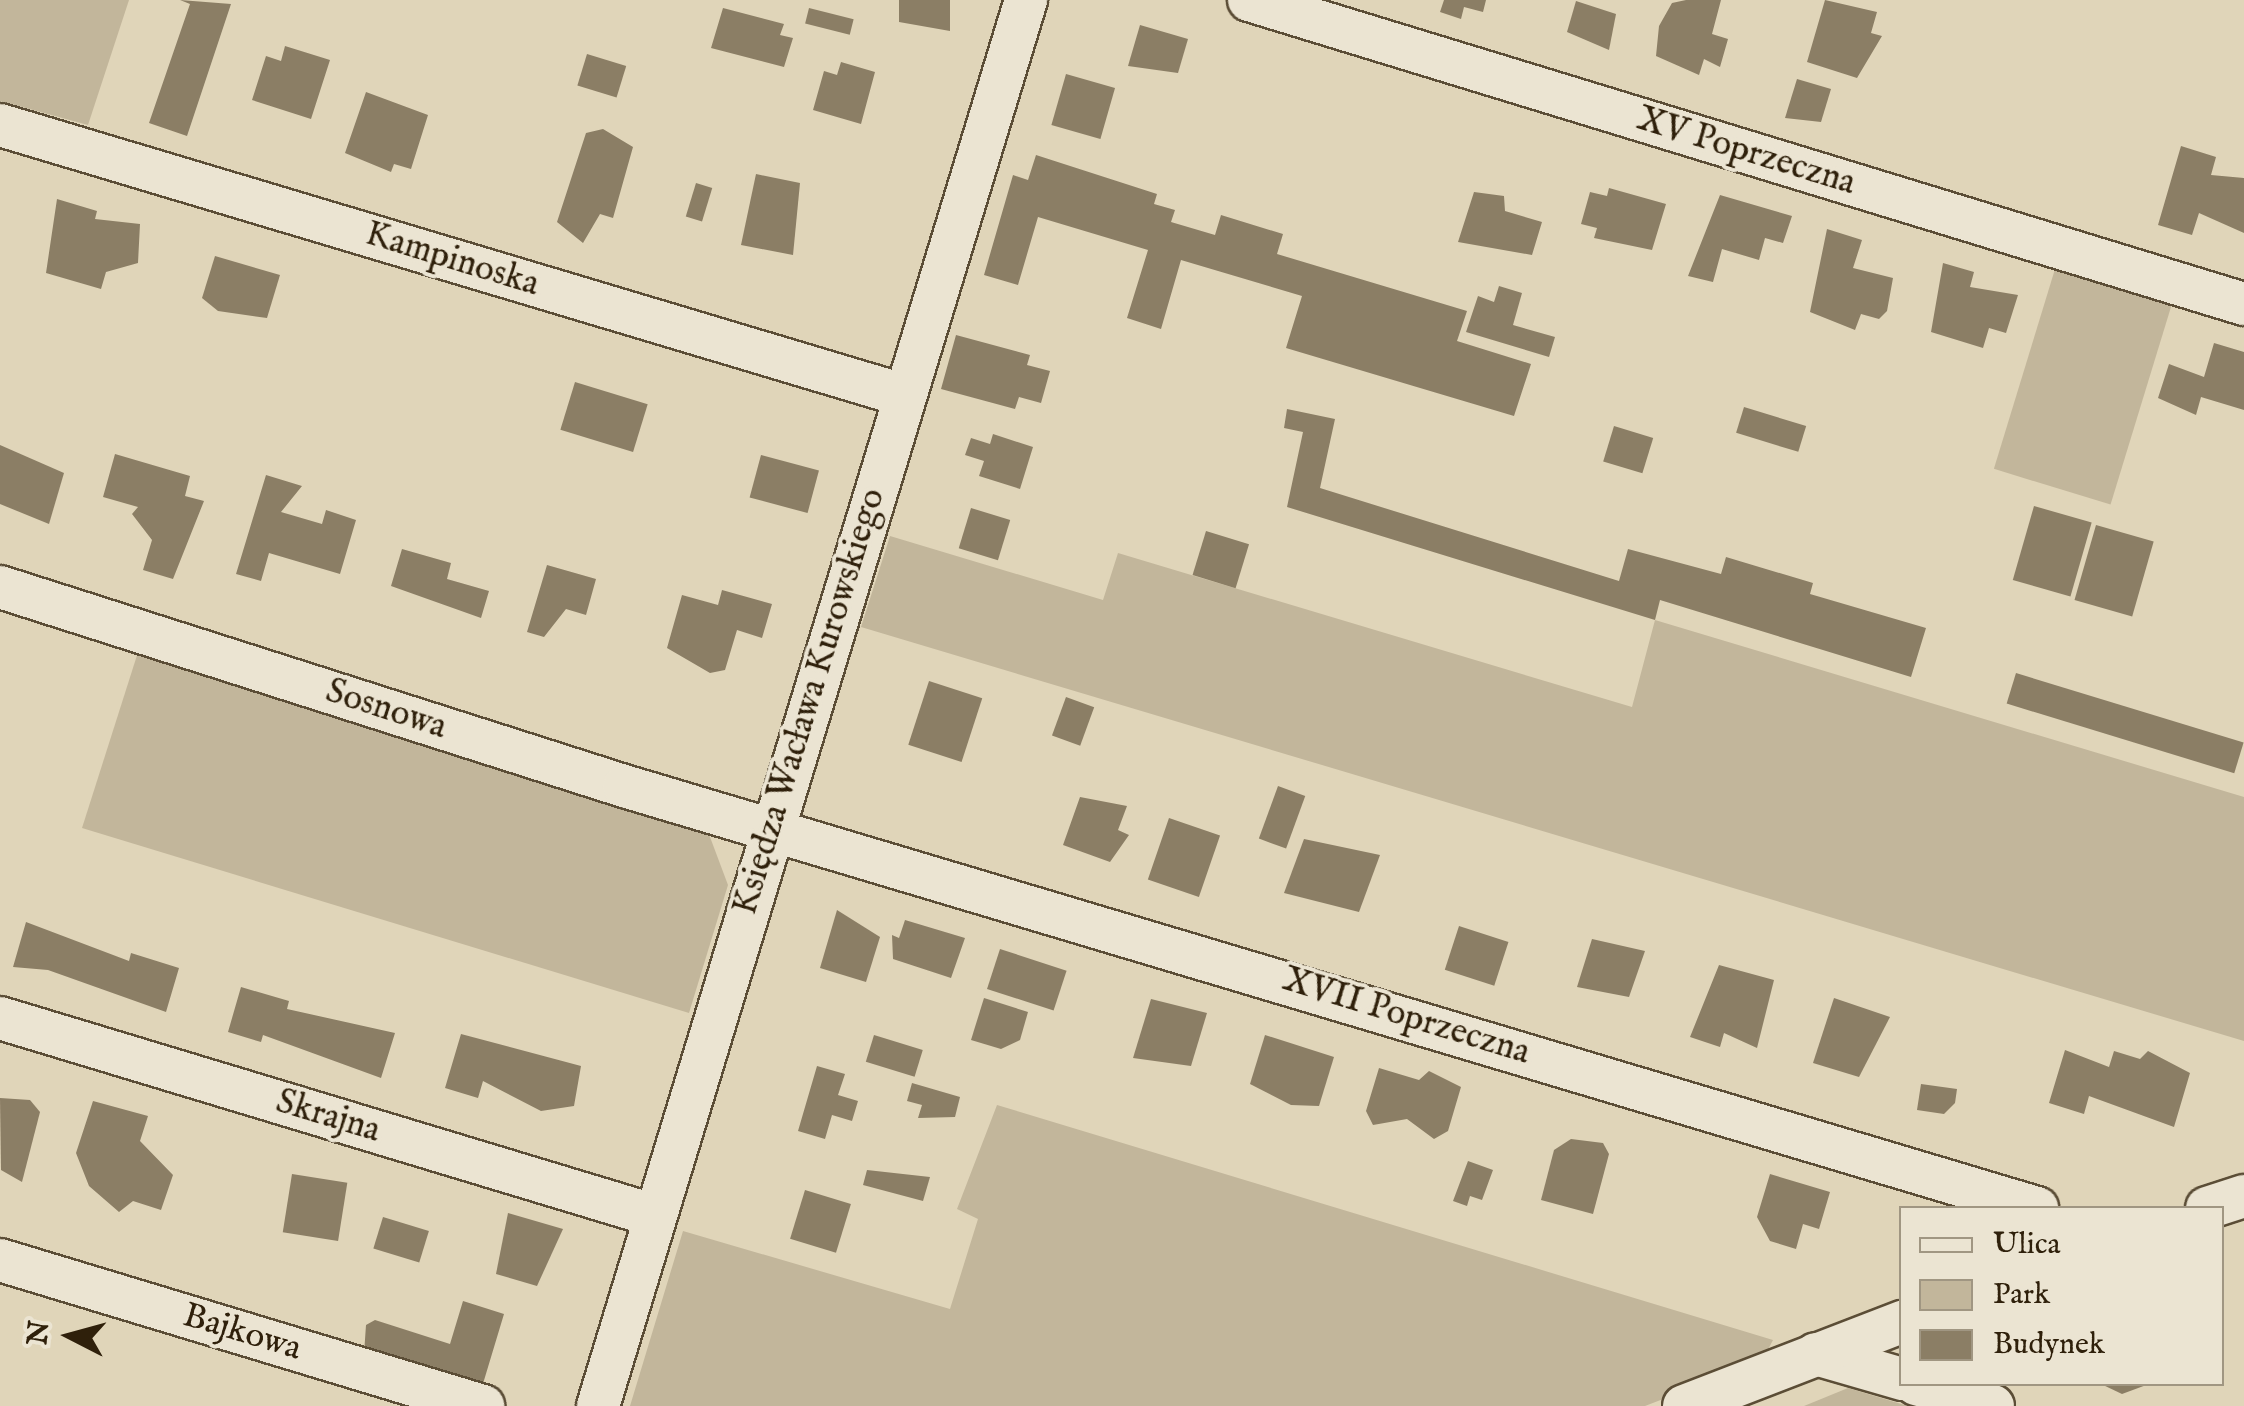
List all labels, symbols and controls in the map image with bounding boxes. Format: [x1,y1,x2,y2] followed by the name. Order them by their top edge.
[1632,99,1860,205] street label: XV Poprzeczna
[360,214,544,306] street label: Kampinoska
[725,484,895,920] street label: Księdza Wacława Kurowskiego
[320,671,452,749] street label: Sosnowa
[1277,959,1535,1075] street label: XVII Poprzeczna
[271,1081,385,1153] street label: Skrajna
[1899,1206,2224,1386] legend
[1993,1226,2061,1264] text: Ulica
[1993,1276,2050,1314] text: Park
[20,1286,120,1386] north arrow
[178,1295,306,1371] street label: Bajkowa
[21,1319,58,1347] text: N
[1993,1326,2105,1364] text: Budynek

